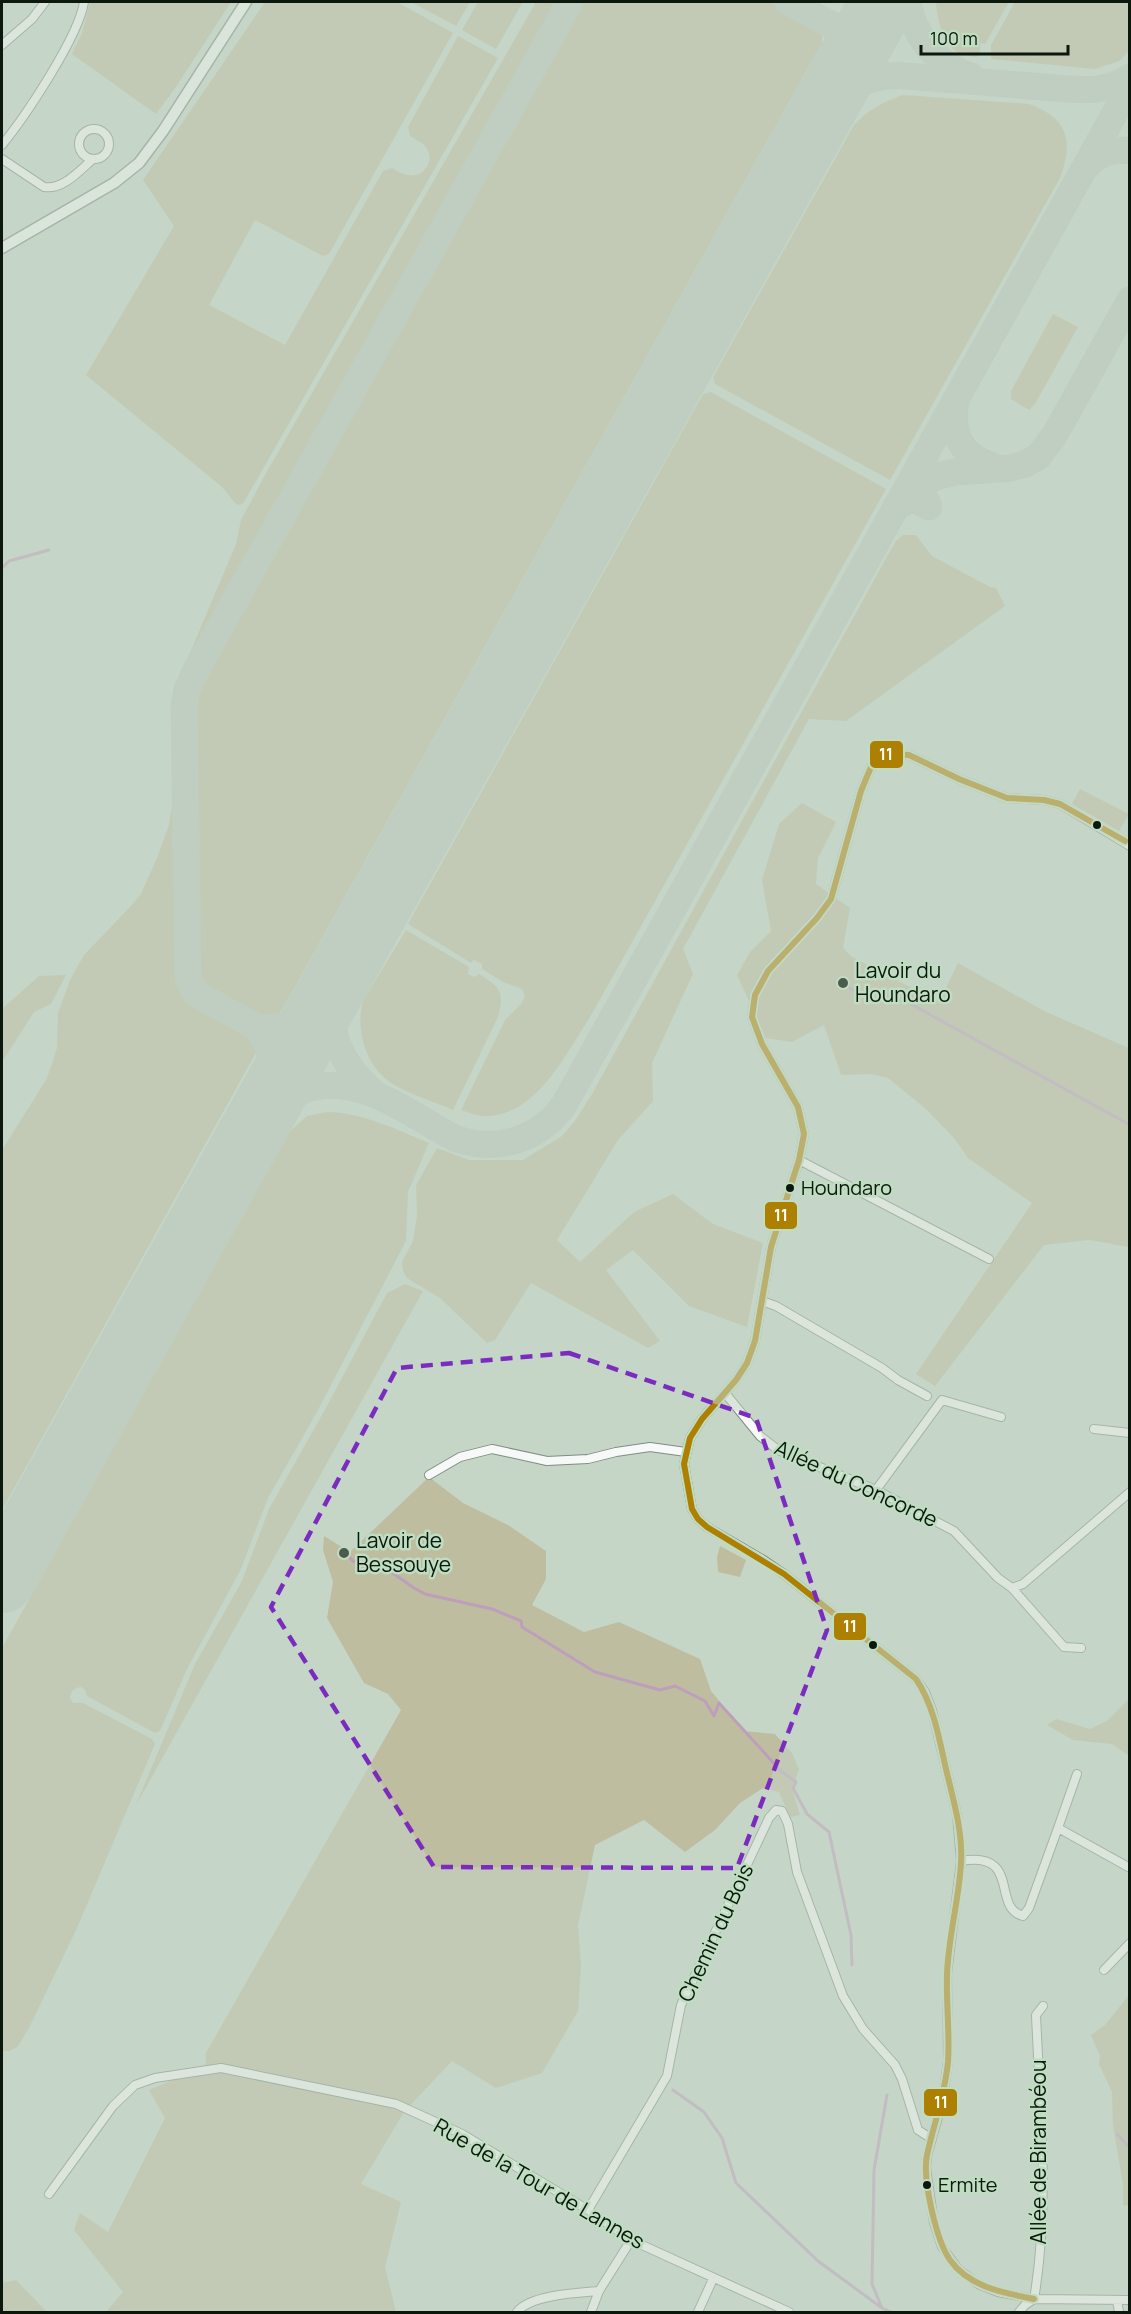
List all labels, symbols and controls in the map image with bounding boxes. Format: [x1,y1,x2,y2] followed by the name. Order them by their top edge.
[921,18,1068,56] scale bar
[930,26,978,50] text: 100 m
[869,740,904,769] line badge: 11
[879,743,893,765] text: 11
[1091,819,1103,831] unlabelled marker
[855,956,951,1008] place label: Lavoir du Houndaro
[836,976,850,990] marker: Lavoir du Houndaro
[801,1174,892,1201] place label: Houndaro
[784,1182,796,1194] marker: Houndaro
[764,1201,798,1230] line badge: 11
[774,1204,788,1226] text: 11
[770,1433,942,1533] street label: Allée du Concorde
[356,1526,451,1578] place label: Lavoir de Bessouye
[337,1546,351,1560] marker: Lavoir de Bessouye
[833,1612,867,1641] line badge: 11
[843,1615,857,1637] text: 11
[867,1639,879,1651] unlabelled marker
[671,1859,759,2006] street label: Chemin du Bois
[1024,2060,1052,2244] street label: Allée de Birambéou
[923,2088,958,2117] line badge: 11
[934,2091,948,2113] text: 11
[429,2111,650,2255] street label: Rue de la Tour de Lannes
[938,2171,998,2198] place label: Ermite
[921,2179,933,2191] marker: Ermite

